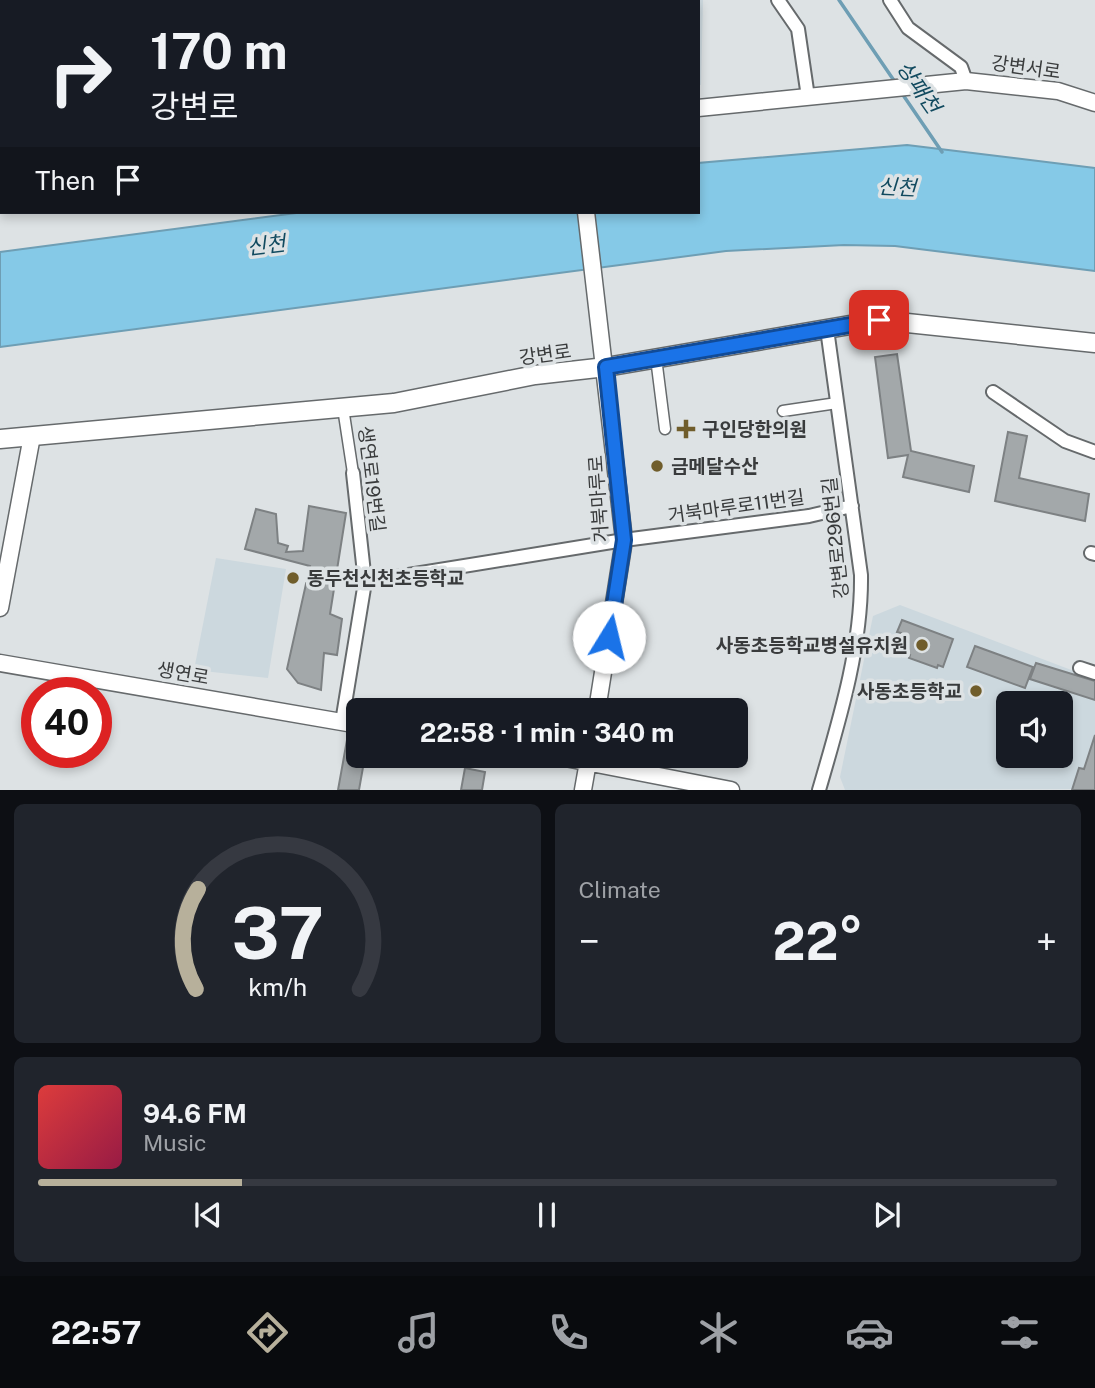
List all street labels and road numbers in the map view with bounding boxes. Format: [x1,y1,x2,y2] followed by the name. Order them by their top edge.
[990,51,1062,83] street label: 강변서로
[517,339,573,369] street label: 강변로
[355,425,389,533] street label: 생연로19번길
[584,455,612,543] street label: 거북마루로
[818,476,852,600] street label: 강변로296번길
[666,486,806,526] street label: 거북마루로11번길
[155,658,211,688] street label: 생연로

